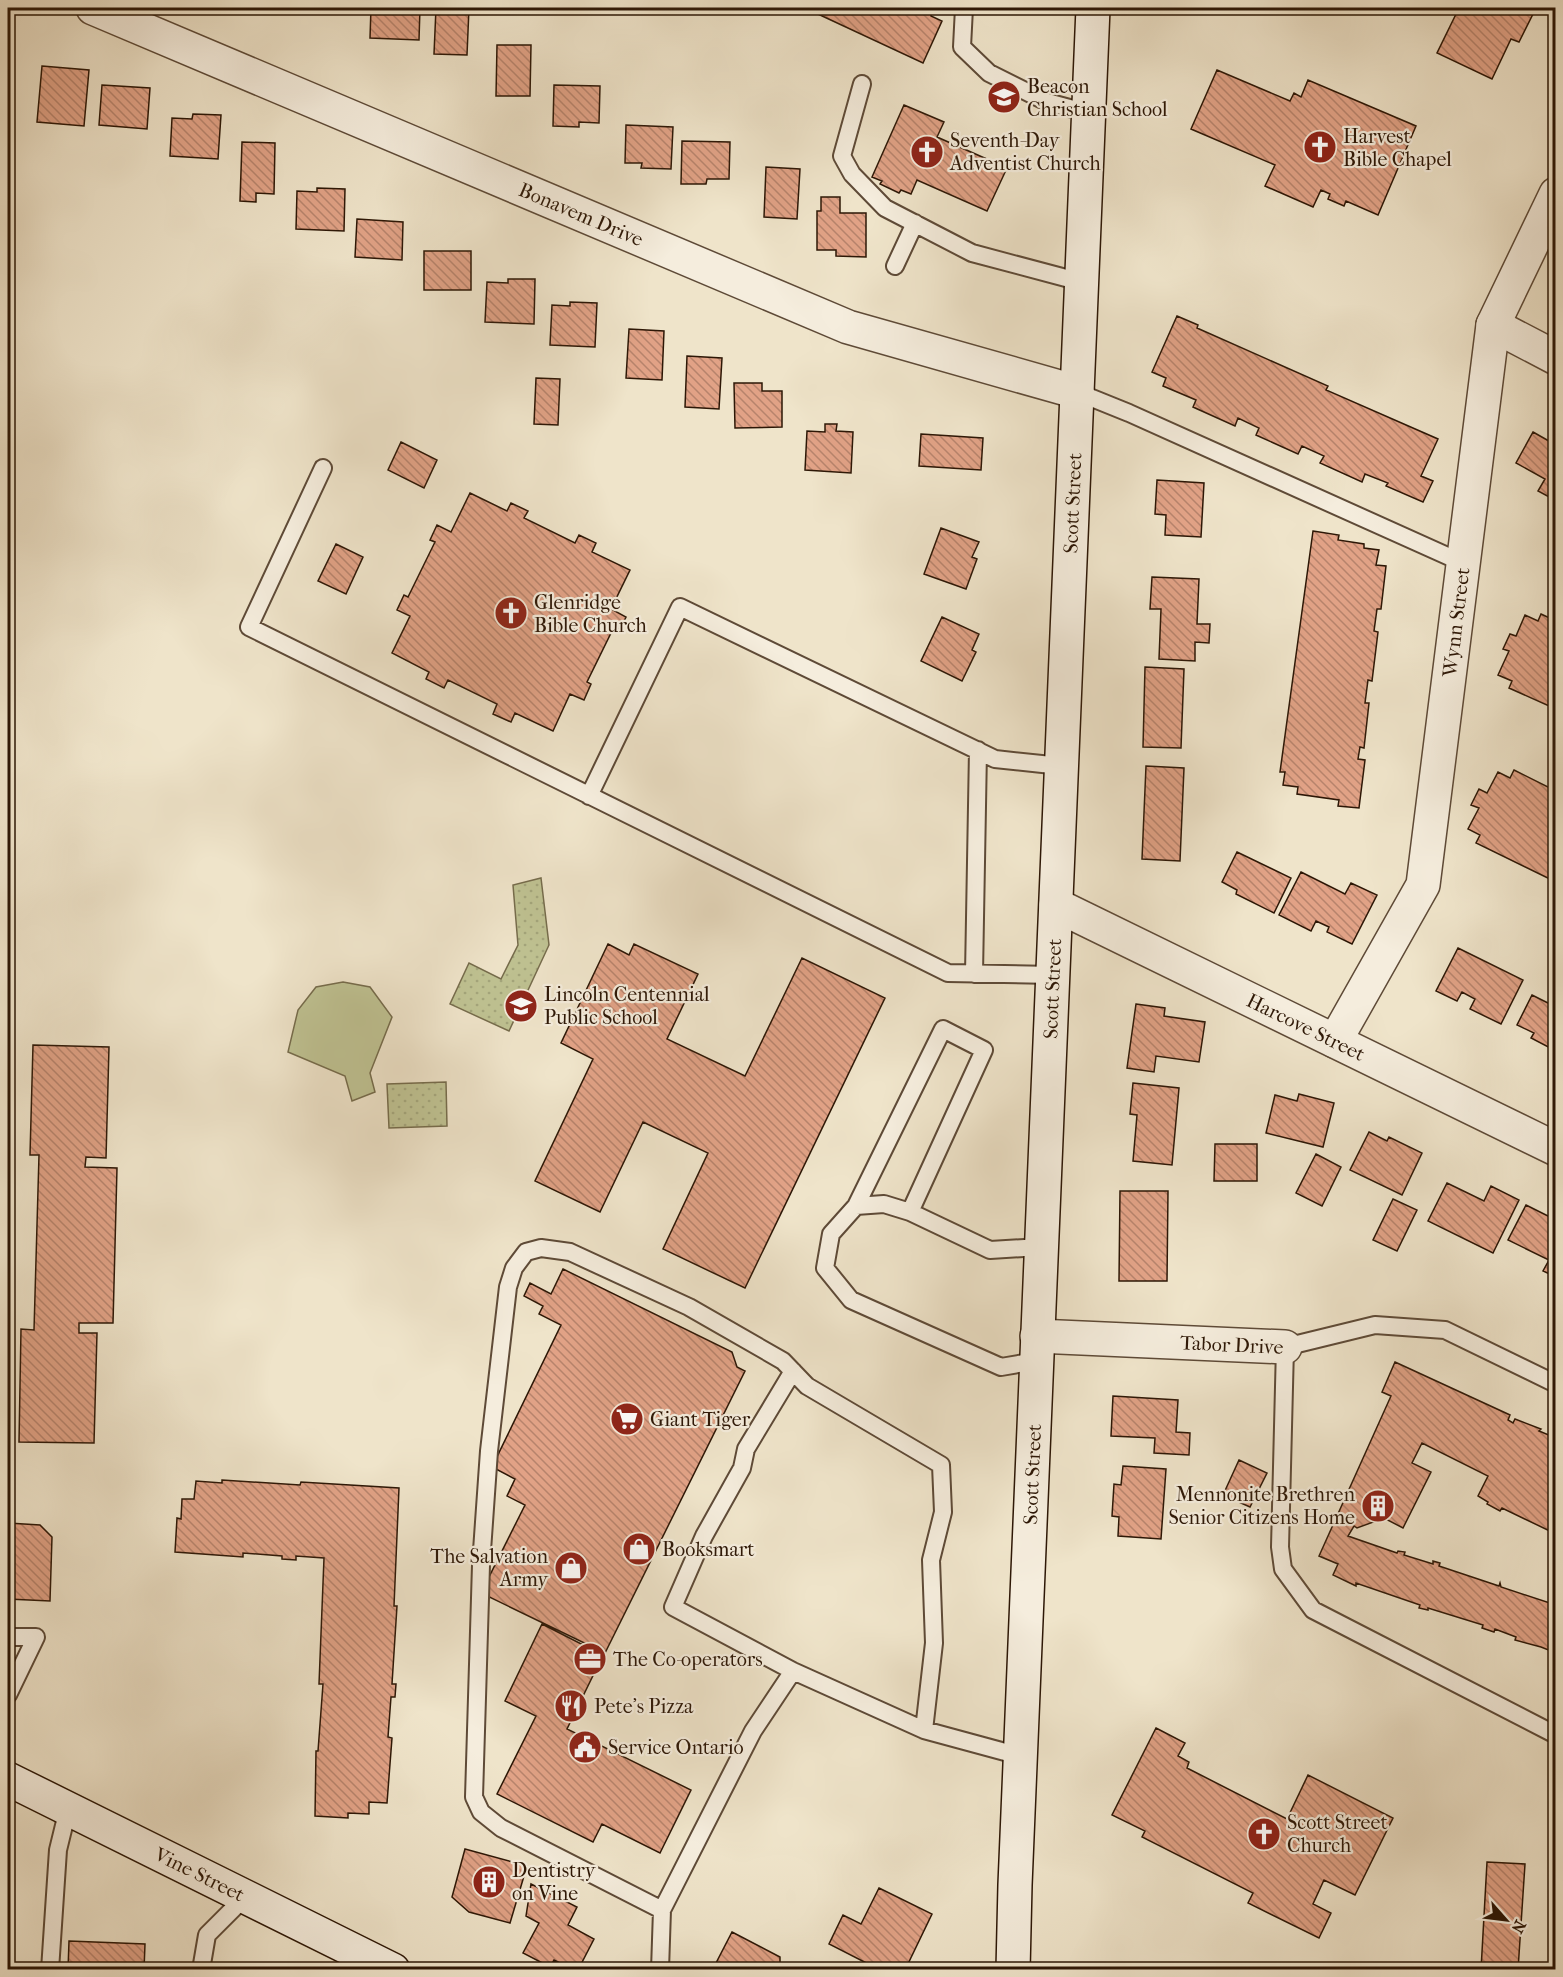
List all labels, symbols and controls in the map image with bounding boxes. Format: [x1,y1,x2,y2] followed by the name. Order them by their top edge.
[1027,75,1168,121] place label: Beacon Christian School
[986,79,1022,115] school or university icon: Beacon Christian School
[1343,125,1452,171] place label: Harvest Bible Chapel
[949,129,1101,175] place label: Seventh-Day Adventist Church
[1302,129,1338,165] church icon: Harvest Bible Chapel
[909,134,945,170] church icon: Seventh-Day Adventist Church
[516,178,647,251] street label: Bonavem Drive
[1059,452,1086,554] street label: Scott Street
[1437,566,1474,679] street label: Wynn Street
[534,591,648,637] place label: Glenridge Bible Church
[493,595,529,631] church icon: Glenridge Bible Church
[1039,938,1066,1040] street label: Scott Street
[544,983,710,1029] place label: Lincoln Centennial Public School
[503,988,539,1024] school or university icon: Lincoln Centennial Public School
[1243,988,1369,1065] street label: Harcove Street
[1180,1331,1284,1358] street label: Tabor Drive
[609,1401,645,1437] supermarket icon: Giant Tiger
[650,1408,751,1431] place label: Giant Tiger
[1018,1424,1046,1525] street label: Scott Street
[1168,1483,1355,1529] place label: Mennonite Brethren Senior Citizens Home
[1360,1488,1396,1524] building icon: Mennonite Brethren Senior Citizens Home
[621,1531,657,1567] shop icon: Booksmart
[662,1538,754,1561] place label: Booksmart
[430,1545,549,1591] place label: The Salvation Army
[553,1550,589,1586] shop icon: The Salvation Army
[572,1641,608,1677] office icon: The Co-operators
[613,1648,763,1671] place label: The Co-operators
[553,1688,589,1724] restaurant icon: Pete's Pizza
[594,1695,694,1718] place label: Pete's Pizza
[567,1729,603,1765] public building icon: Service Ontario
[608,1736,744,1759] place label: Service Ontario
[1287,1811,1388,1857] place label: Scott Street Church
[1246,1816,1282,1852] church icon: Scott Street Church
[150,1842,248,1906] street label: Vine Street
[512,1859,597,1905] place label: Dentistry on Vine
[471,1864,507,1900] building icon: Dentistry on Vine
[1476,1890,1536,1950] north arrow
[1507,1917,1530,1937] text: N

